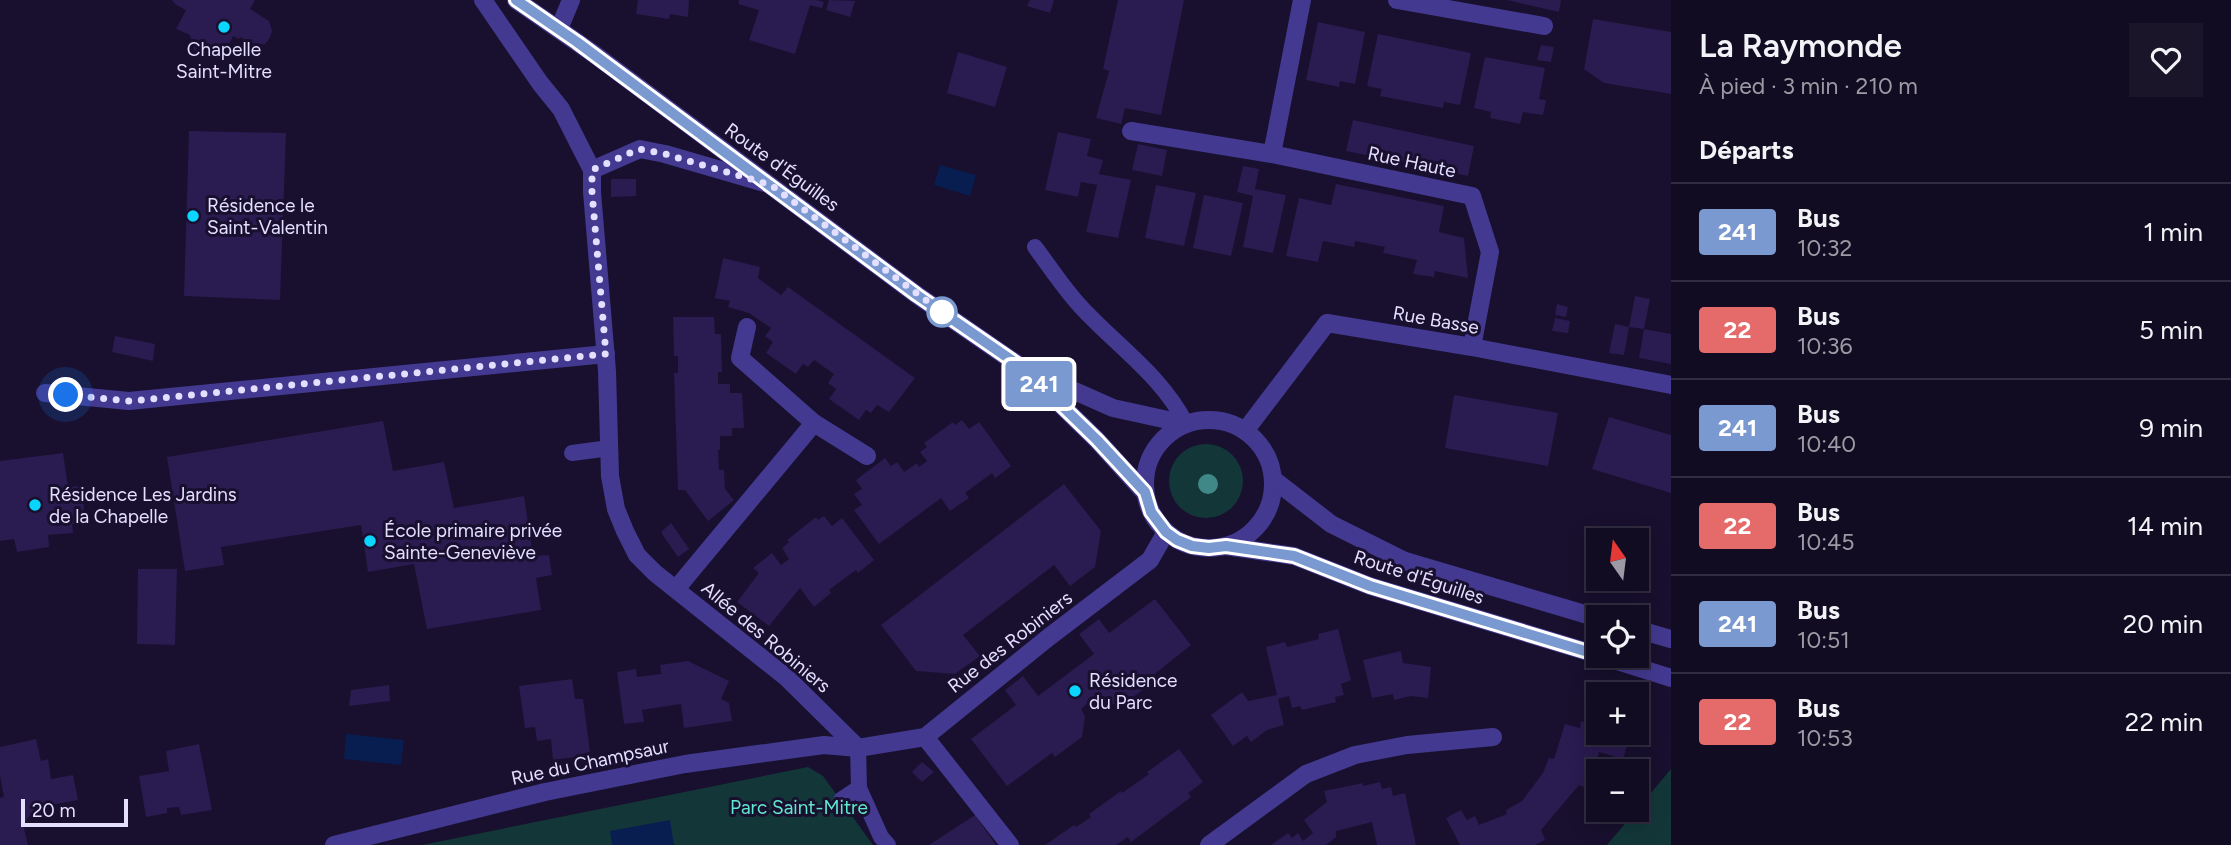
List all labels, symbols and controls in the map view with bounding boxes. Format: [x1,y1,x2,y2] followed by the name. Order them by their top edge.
[216,19,232,35] marker: Chapelle Saint-Mitre
[2129,23,2203,97] button: heart
[1699,26,1902,65] text: La Raymonde
[176,38,272,83] place label: Chapelle Saint-Mitre
[1699,72,1918,100] text: À pied · 3 min · 210 m
[720,118,844,216] street label: Route d'Éguilles
[1699,134,1794,166] text: Départs
[1366,141,1458,183] street label: Rue Haute
[207,194,328,239] place label: Résidence le Saint-Valentin
[1797,202,1840,234] text: Bus
[185,208,201,224] marker: Résidence le Saint-Valentin
[2143,216,2203,248] text: 1 min
[1718,217,1757,246] text: 241
[1797,234,1852,262] text: 10:32
[927,297,957,327] unlabelled marker
[1797,300,1840,332] text: Bus
[1391,301,1481,339] street label: Rue Basse
[2139,314,2203,346] text: 5 min
[1724,315,1751,344] text: 22
[1797,332,1853,360] text: 10:36
[999,361,1079,407] line badge: 241
[1019,369,1059,398] text: 241
[48,377,83,412] your location
[1797,398,1840,430] text: Bus
[2139,412,2203,444] text: 9 min
[1718,413,1757,442] text: 241
[1797,430,1856,458] text: 10:40
[49,483,237,528] place label: Résidence Les Jardins de la Chapelle
[1797,496,1840,528] text: Bus
[27,497,43,513] marker: Résidence Les Jardins de la Chapelle
[2127,510,2203,542] text: 14 min
[1724,511,1751,540] text: 22
[384,519,562,564] place label: École primaire privée Sainte-Geneviève
[1586,528,1648,592] north arrow
[1586,528,1649,822] map controls
[1797,528,1855,556] text: 10:45
[362,533,378,549] marker: École primaire privée Sainte-Geneviève
[1351,545,1487,609] street label: Route d'Éguilles
[697,576,835,698] street label: Allée des Robiniers
[943,586,1077,698] street label: Rue des Robiniers
[1797,594,1840,626] text: Bus
[1586,605,1649,668] button: locate
[2123,608,2203,640] text: 20 min
[1718,609,1757,638] text: 241
[1797,626,1850,654] text: 10:51
[1089,669,1177,714] place label: Résidence du Parc
[1586,682,1649,745] button: +
[1067,683,1083,699] marker: Résidence du Parc
[1797,692,1840,724] text: Bus
[2125,706,2203,738] text: 22 min
[1724,707,1751,736] text: 22
[1797,724,1853,752] text: 10:53
[509,734,672,790] street label: Rue du Champsaur
[1586,759,1649,822] button: −
[21,796,128,828] scale bar
[730,796,868,819] park label: Parc Saint-Mitre
[32,799,76,822] text: 20 m

